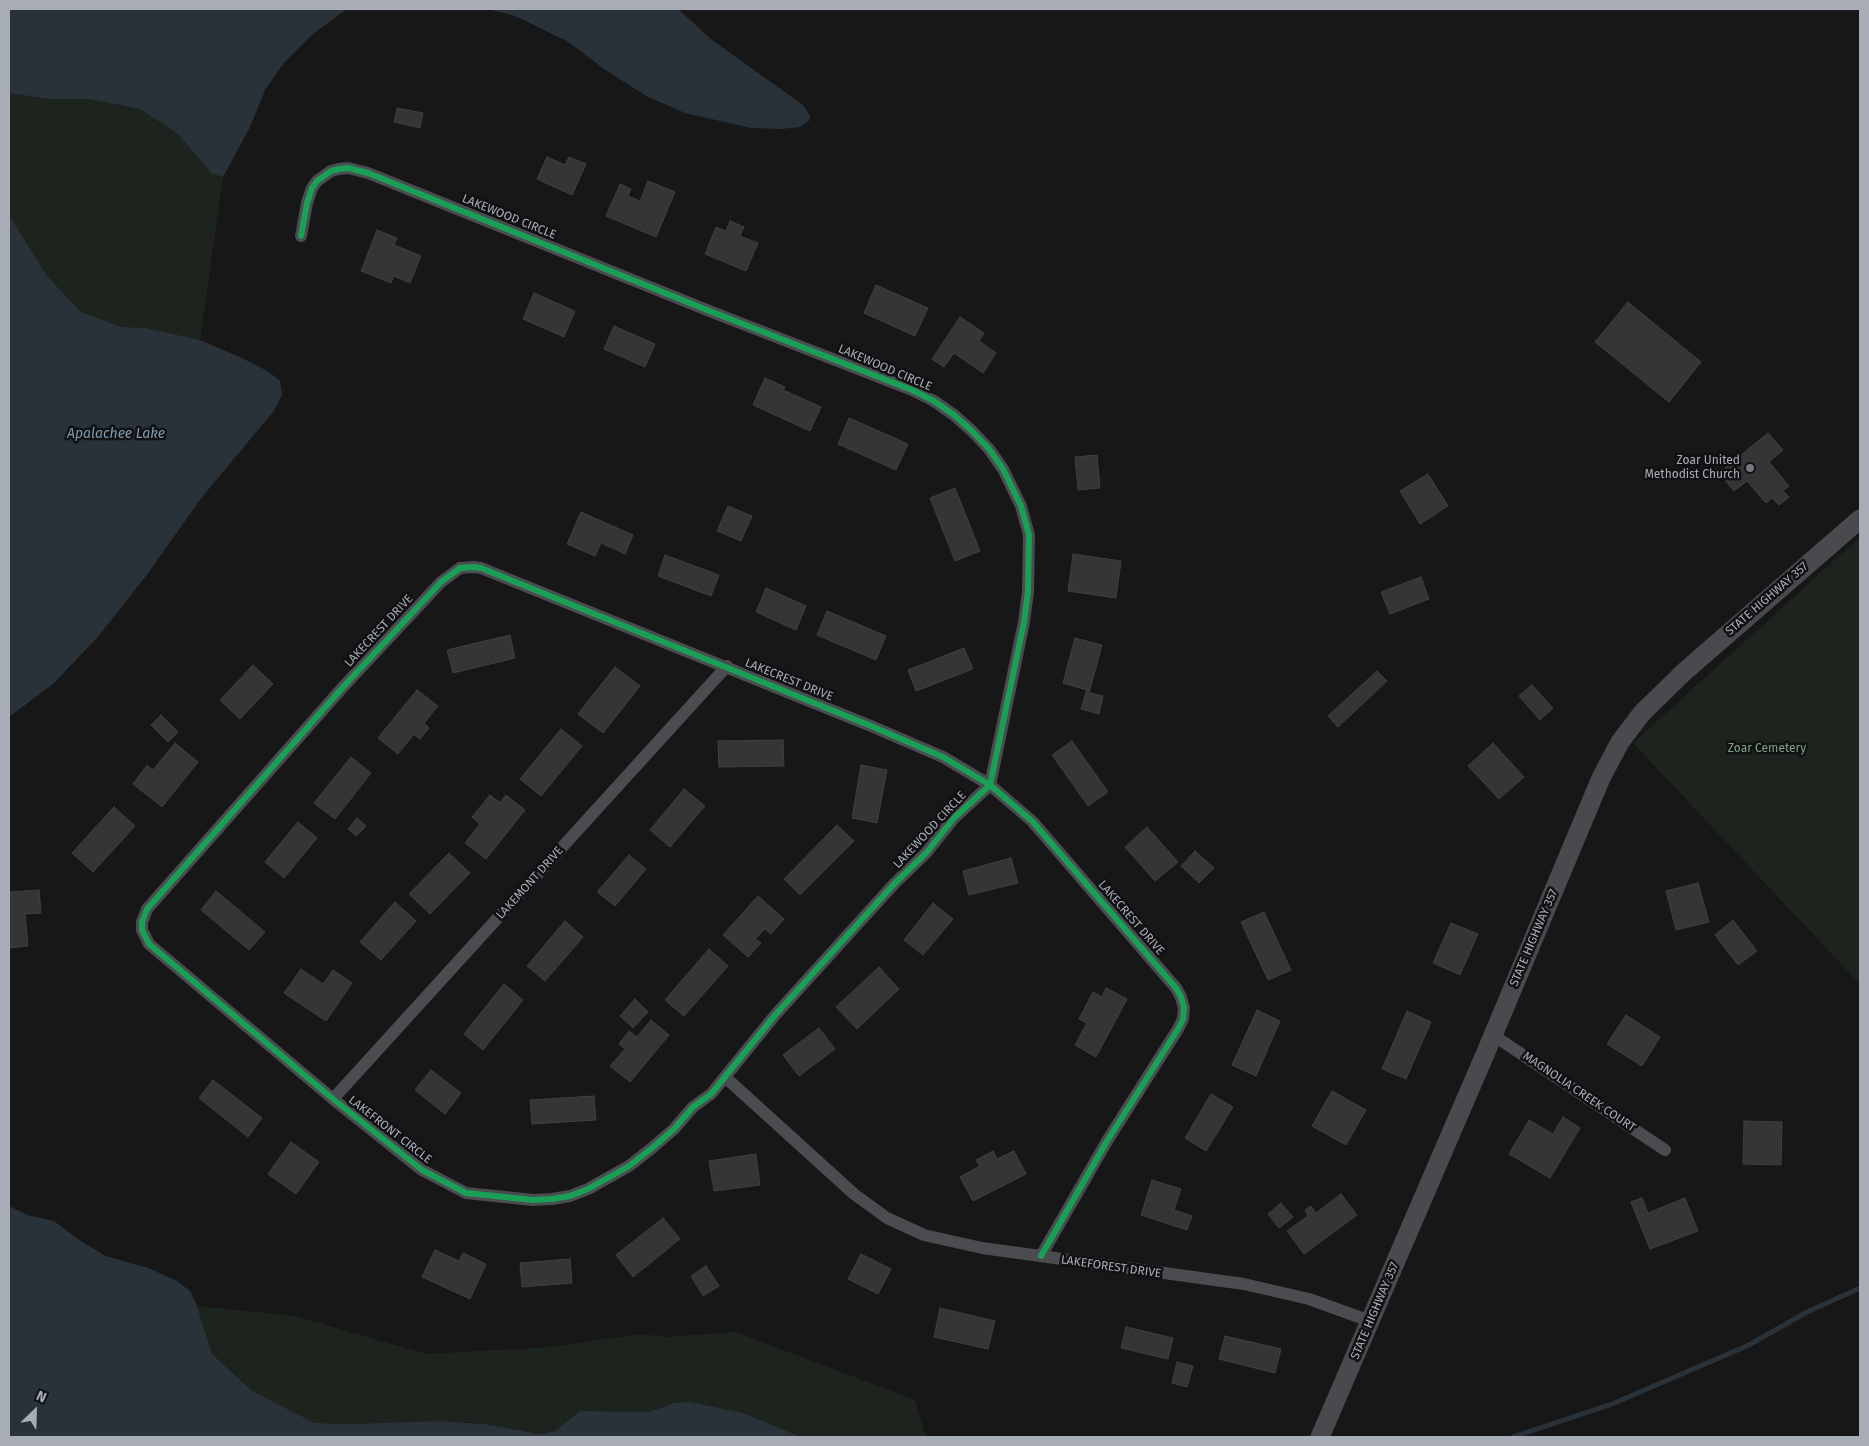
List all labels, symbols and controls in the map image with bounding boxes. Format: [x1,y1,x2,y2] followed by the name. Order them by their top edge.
[460,192,558,242] street label: LAKEWOOD CIRCLE
[836,342,934,394] street label: LAKEWOOD CIRCLE
[67,426,165,442] water label: Apalachee Lake
[1644,454,1740,482] place label: Zoar United Methodist Church
[1744,462,1756,474] marker: Zoar United Methodist Church
[1723,559,1811,639] street label: STATE HIGHWAY 357
[342,592,416,670] street label: LAKECREST DRIVE
[743,656,835,704] street label: LAKECREST DRIVE
[1728,742,1806,756] park label: Zoar Cemetery
[891,788,969,872] street label: LAKEWOOD CIRCLE
[494,844,566,922] street label: LAKEMONT DRIVE
[1095,878,1167,958] street label: LAKECREST DRIVE
[1507,887,1561,989] street label: STATE HIGHWAY 357
[1520,1049,1638,1135] street label: MAGNOLIA CREEK COURT
[345,1093,435,1167] street label: LAKEFRONT CIRCLE
[1060,1253,1162,1281] street label: LAKEFOREST DRIVE
[1348,1260,1402,1362] street label: STATE HIGHWAY 357
[10,1386,60,1436] north arrow
[34,1387,49,1406] text: N

